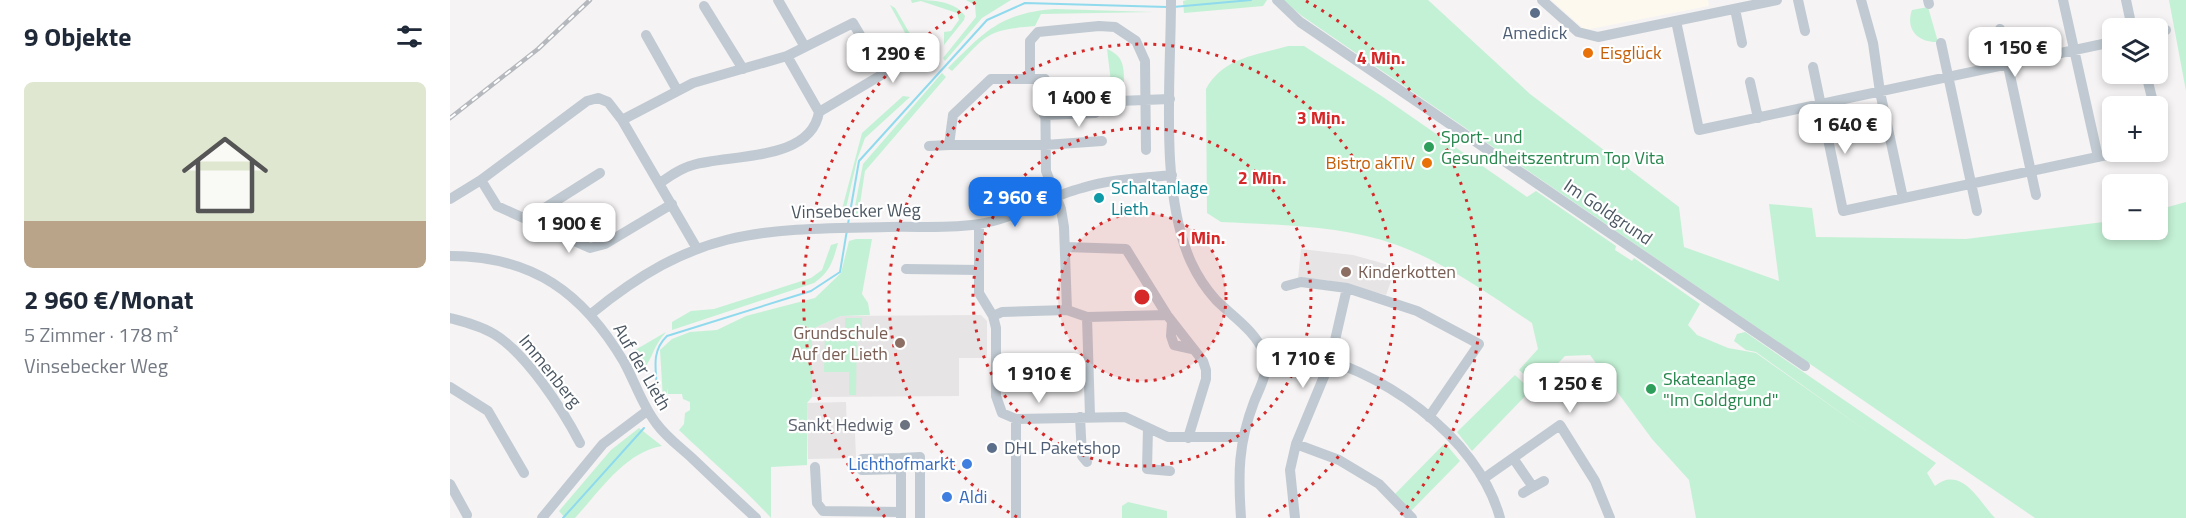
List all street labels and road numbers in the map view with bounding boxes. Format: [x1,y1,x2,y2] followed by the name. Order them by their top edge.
[1558,172,1658,251] street label: Im Goldgrund
[791,196,921,225] street label: Vinsebecker Weg
[607,318,678,415] street label: Auf der Lieth
[512,328,588,413] street label: Immenberg

